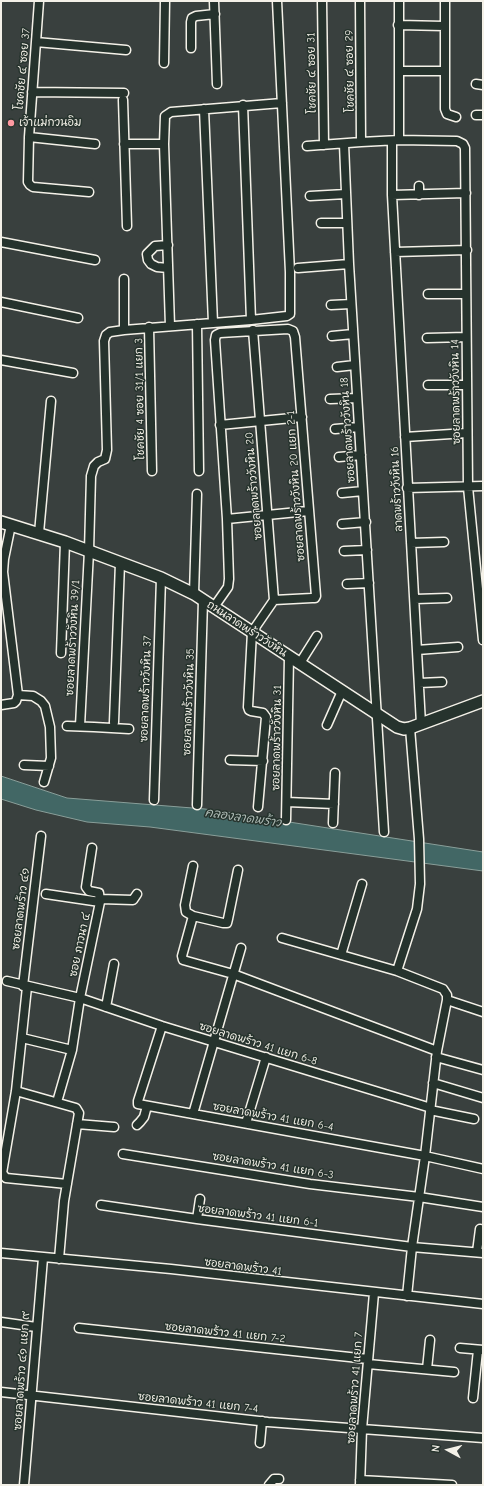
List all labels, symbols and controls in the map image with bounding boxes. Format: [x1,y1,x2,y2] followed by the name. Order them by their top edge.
[13,28,33,110] street label: โชคชัย ๔ ซอย 37
[343,30,357,112] street label: โชคชัย ๔ ซอย 29
[305,32,319,114] street label: โชคชัย ๔ ซอย 31
[19,116,81,130] place label: เจ้าแม่กวนอิม
[6,118,16,128] marker: เจ้าแม่กวนอิม
[132,338,148,460] street label: โชคชัย 4 ซอย 31/1 แยก 3
[448,339,464,445] street label: ซอยลาดพร้าววังหิน 14
[338,377,358,483] street label: ซอยลาดพร้าววังหิน 18
[284,410,308,562] street label: ซอยลาดพร้าววังหิน 20 แยก 2-1
[243,432,265,540] street label: ซอยลาดพร้าววังหิน 20
[388,446,406,532] street label: ลาดพร้าววังหิน 16
[63,580,83,696] street label: ซอยลาดพร้าววังหิน 39/1
[204,598,290,660] street label: ถนนลาดพร้าววังหิน
[138,636,154,742] street label: ซอยลาดพร้าววังหิน 37
[181,648,197,756] street label: ซอยลาดพร้าววังหิน 35
[269,685,285,791] street label: ซอยลาดพร้าววังหิน 31
[204,806,282,830] water label: คลองลาดพร้าว
[9,867,33,951] street label: ซอยลาดพร้าว ๔๑
[67,912,93,978] street label: ซอย ภาวนา ๔
[197,1020,319,1068] street label: ซอยลาดพร้าว 41 แยก 6-8
[212,1100,334,1134] street label: ซอยลาดพร้าว 41 แยก 6-4
[211,1150,335,1182] street label: ซอยลาดพร้าว 41 แยก 6-3
[197,1202,319,1230] street label: ซอยลาดพร้าว 41 แยก 6-1
[203,1256,283,1278] street label: ซอยลาดพร้าว 41
[11,1311,33,1431] street label: ซอยลาดพร้าว ๔๑ แยก ๙
[164,1320,286,1346] street label: ซอยลาดพร้าว 41 แยก 7-2
[345,1332,365,1444] street label: ซอยลาดพร้าว 41 แยก 7
[137,1390,259,1416] street label: ซอยลาดพร้าว 41 แยก 7-4
[428,1430,468,1470] north arrow
[429,1444,442,1453] text: N

